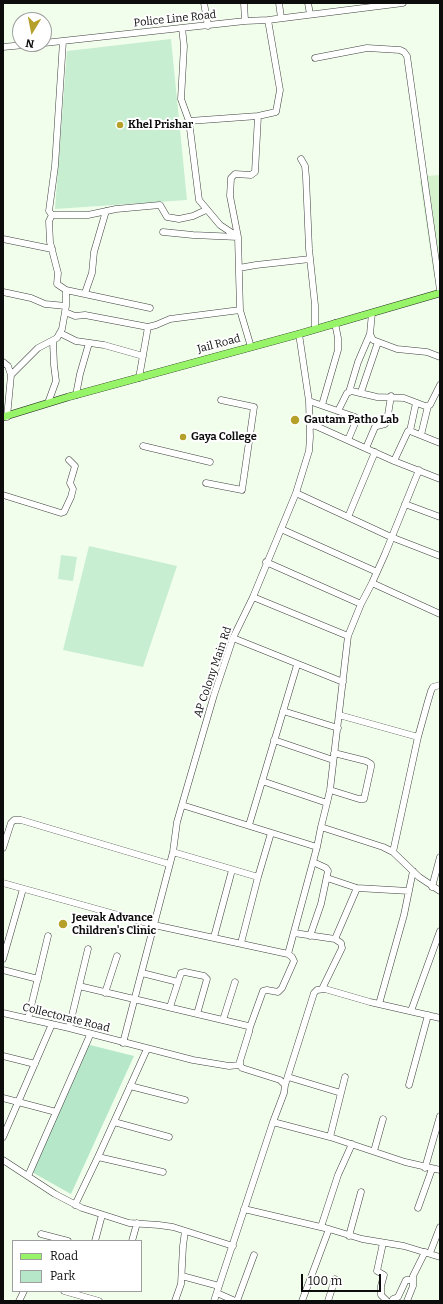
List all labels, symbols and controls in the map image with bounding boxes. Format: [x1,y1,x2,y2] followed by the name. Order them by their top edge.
[133,8,217,30] street label: Police Line Road
[12,12,52,52] north arrow
[25,36,35,50] text: N
[128,118,193,132] place label: Khel Prishar
[115,120,125,130] marker: Khel Prishar
[196,332,242,356] street label: Jail Road
[304,413,399,427] place label: Gautam Patho Lab
[289,414,301,426] marker: Gautam Patho Lab
[191,430,257,444] place label: Gaya College
[178,432,188,442] marker: Gaya College
[191,625,235,719] street label: AP Colony Main Rd
[72,911,156,937] place label: Jeevak Advance Children's Clinic
[57,918,69,930] marker: Jeevak Advance Children's Clinic
[21,1001,111,1035] street label: Collectorate Road
[12,1240,142,1292] legend
[50,1249,78,1263] text: Road
[303,1266,383,1292] scale bar
[50,1269,75,1283] text: Park
[308,1274,342,1288] text: 100 m

